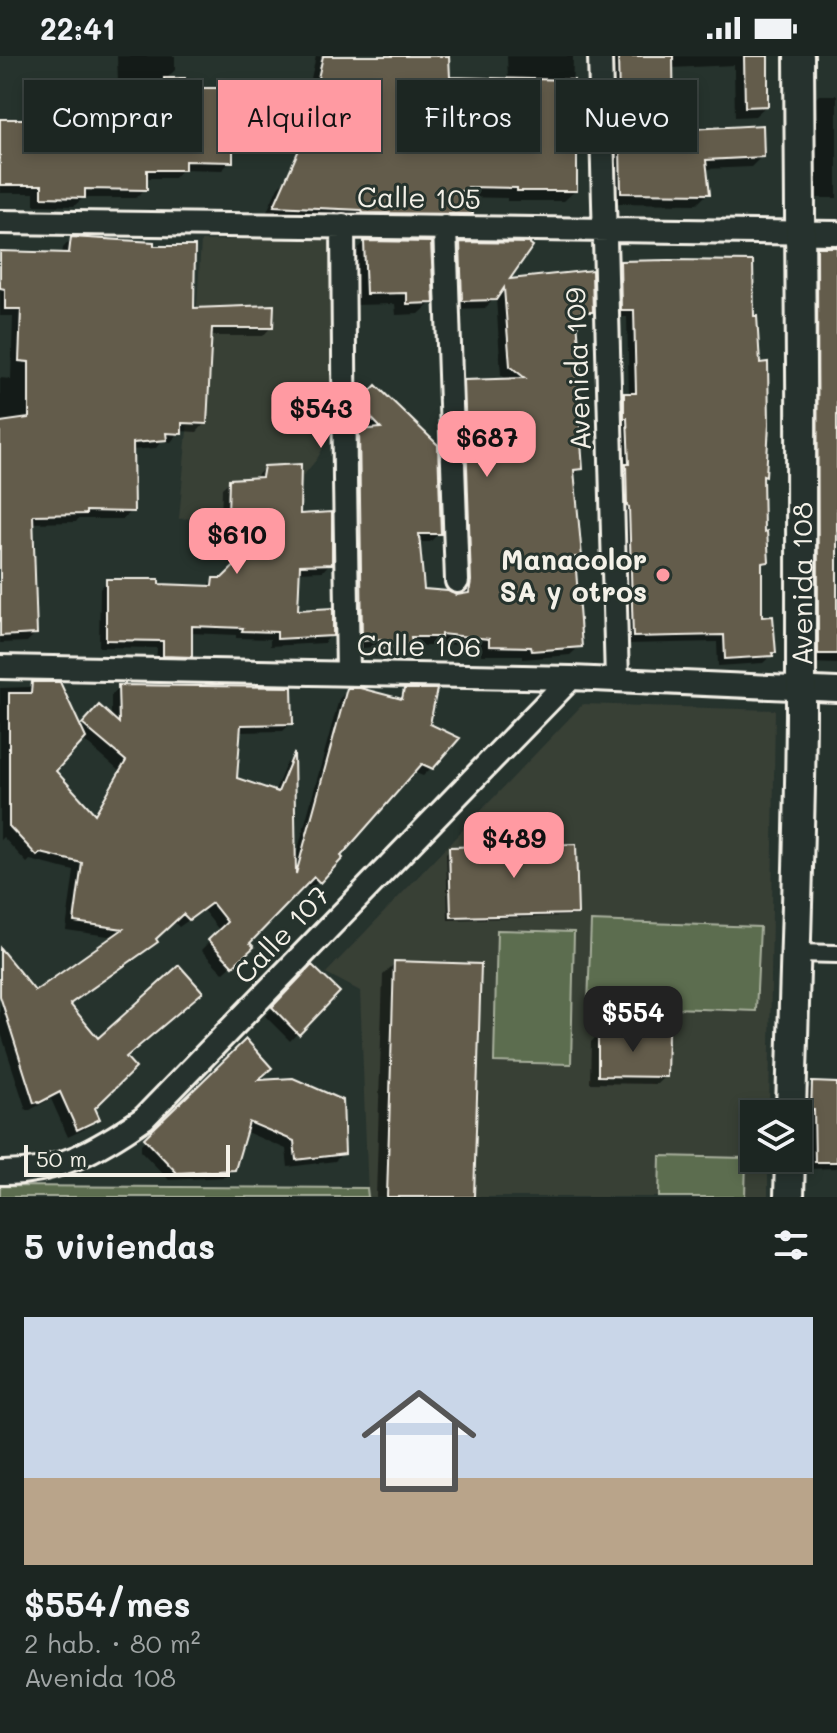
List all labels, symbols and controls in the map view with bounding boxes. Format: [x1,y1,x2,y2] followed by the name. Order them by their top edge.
[40,8,115,48] text: 22:41
[24,80,202,152] chip: Comprar
[218,80,381,152] chip: Alquilar
[397,80,540,152] chip: Filtros
[556,80,697,152] chip: Nuevo
[357,178,481,216] street label: Calle 105
[556,287,598,451] street label: Avenida 109
[274,382,368,450] pin: $543
[289,391,353,425] text: $543
[440,411,534,479] pin: $687
[456,420,518,454] text: $687
[783,502,819,666] street label: Avenida 108
[190,508,284,576] pin: $610
[207,517,267,551] text: $610
[499,541,647,610] place label: Manacolor SA y otros
[654,566,672,584] marker: Manacolor SA y otros
[356,626,482,664] street label: Calle 106
[467,812,561,880] pin: $489
[482,821,546,855] text: $489
[225,877,337,991] street label: Calle 107
[586,986,680,1054] pin: $554
[602,995,664,1029] text: $554
[740,1100,812,1172] map controls
[740,1100,812,1172] button: layers
[24,1141,230,1177] scale bar
[36,1144,87,1173] text: 50 m
[24,1223,215,1268] text: 5 viviendas
[769,1223,813,1267] icon: filters
[347,1369,491,1513] icon: home
[24,1581,191,1626] text: $554/mes
[24,1626,201,1660] text: 2 hab. · 80 m²
[24,1660,176,1694] text: Avenida 108

